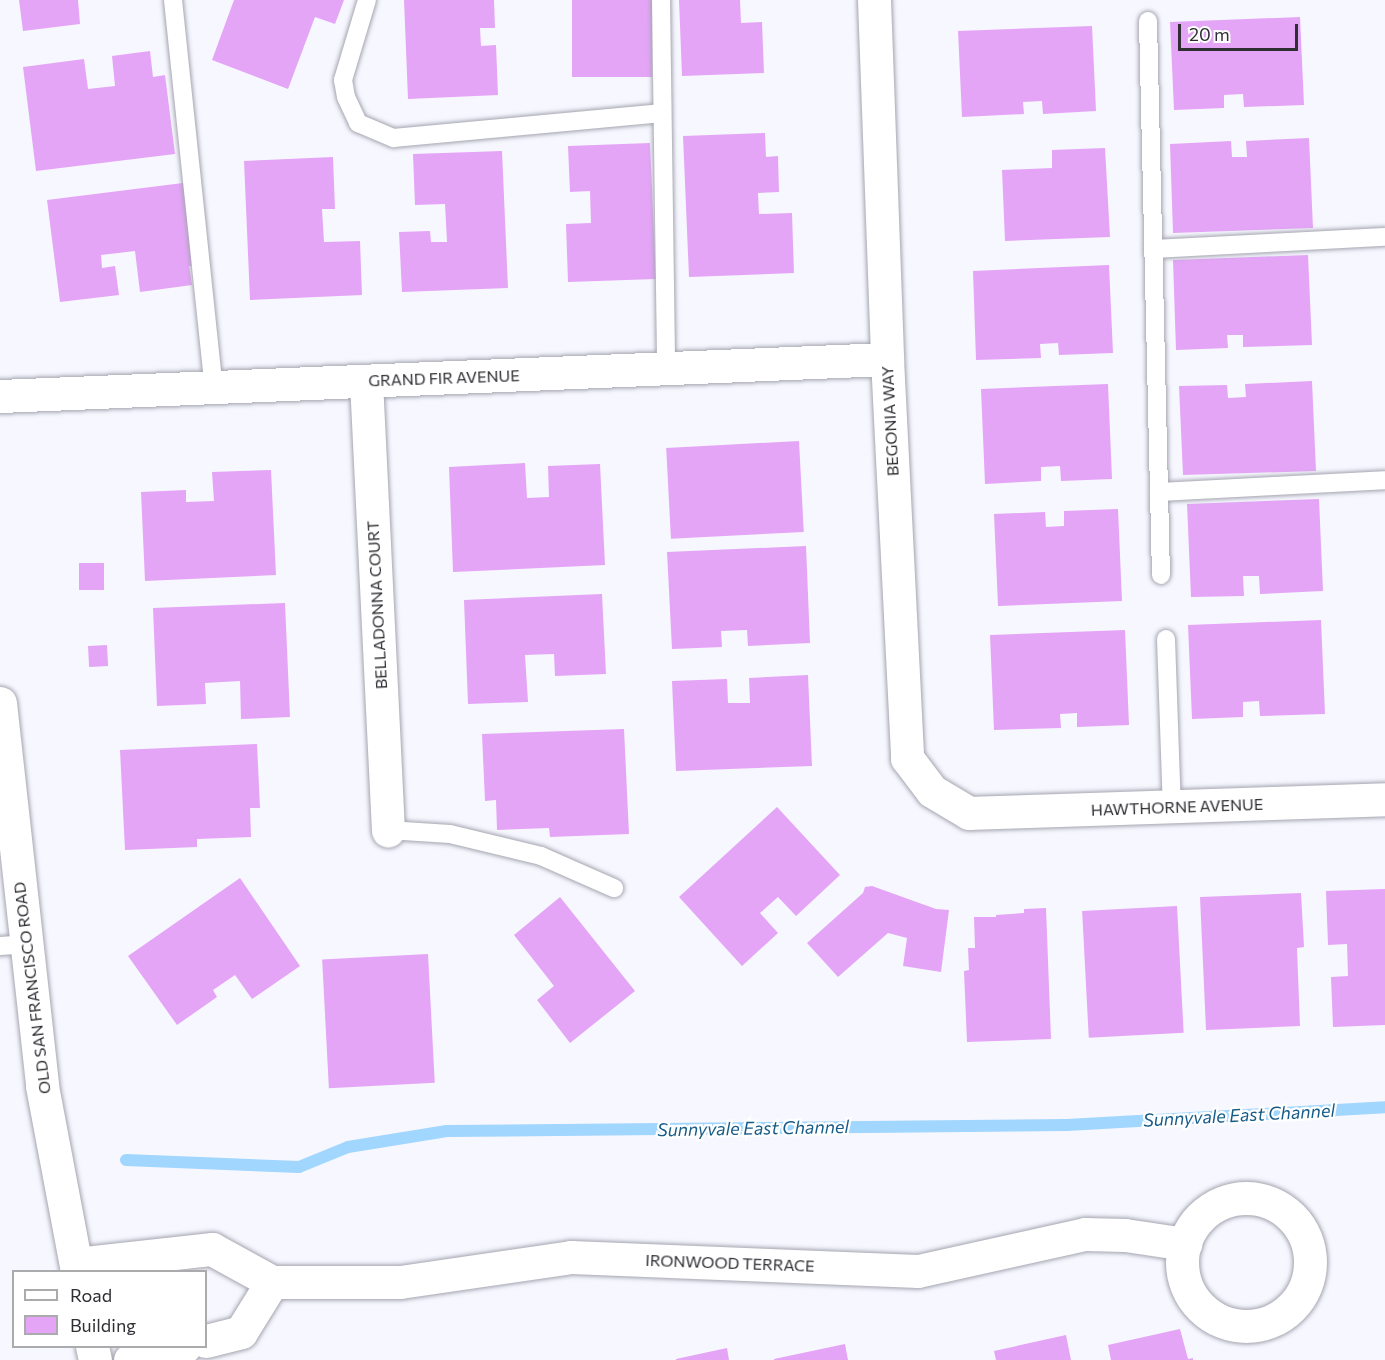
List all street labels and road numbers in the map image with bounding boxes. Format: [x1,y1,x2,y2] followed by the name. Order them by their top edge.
[878,365,902,477] street label: BEGONIA WAY
[368,366,520,390] street label: GRAND FIR AVENUE
[363,520,391,690] street label: BELLADONNA COURT
[1090,794,1264,820] street label: HAWTHORNE AVENUE
[9,881,55,1095] street label: OLD SAN FRANCISCO ROAD
[645,1250,815,1276] street label: IRONWOOD TERRACE

